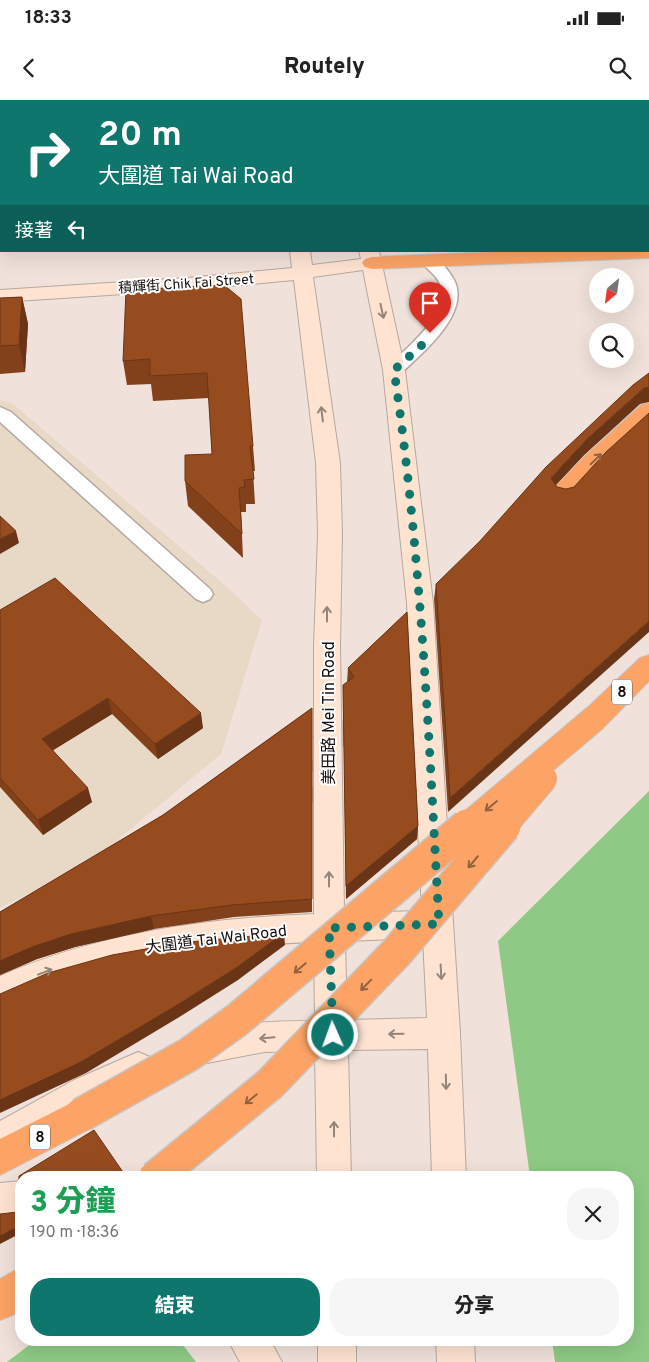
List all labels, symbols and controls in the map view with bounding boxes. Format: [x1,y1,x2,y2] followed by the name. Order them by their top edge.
[25,6,72,30] text: 18:33
[15,54,43,82] icon: back
[284,54,365,81] text: Routely
[606,54,634,82] icon: search
[98,114,182,158] text: 20 m
[15,120,80,185] icon: right
[98,164,294,191] text: 大圍道 Tai Wai Road
[63,215,91,243] icon: left
[15,220,53,244] text: 接著
[589,268,634,312] north arrow
[589,268,634,368] map controls
[118,271,255,298] street label: 積輝街 Chik Fai Street
[409,282,451,333] pin
[416,289,444,317] icon: arrive
[377,303,387,319] one-way arrow
[589,323,634,368] button: search
[317,407,327,423] one-way arrow
[590,453,602,465] one-way arrow
[323,607,332,623] one-way arrow
[320,641,340,785] street label: 美田路 Mei Tin Road
[612,680,632,704] road number: 8
[485,801,498,812] one-way arrow
[467,856,479,869] one-way arrow
[324,871,334,888] one-way arrow
[144,921,288,959] street label: 大圍道 Tai Wai Road
[294,962,307,974] one-way arrow
[437,964,446,980] one-way arrow
[37,967,52,976] one-way arrow
[360,978,372,991] one-way arrow
[306,1008,358,1060] position arrow
[388,1029,404,1039] one-way arrow
[259,1033,275,1042] one-way arrow
[441,1073,450,1089] one-way arrow
[245,1094,258,1105] one-way arrow
[329,1121,339,1138] one-way arrow
[30,1124,50,1150] road number: 8
[30,1185,116,1222] text: 3 分鐘
[567,1188,619,1240] button: close
[30,1223,119,1243] text: 190 m · 18:36
[30,1278,320,1336] button: 結束
[330,1278,619,1336] button: 分享

